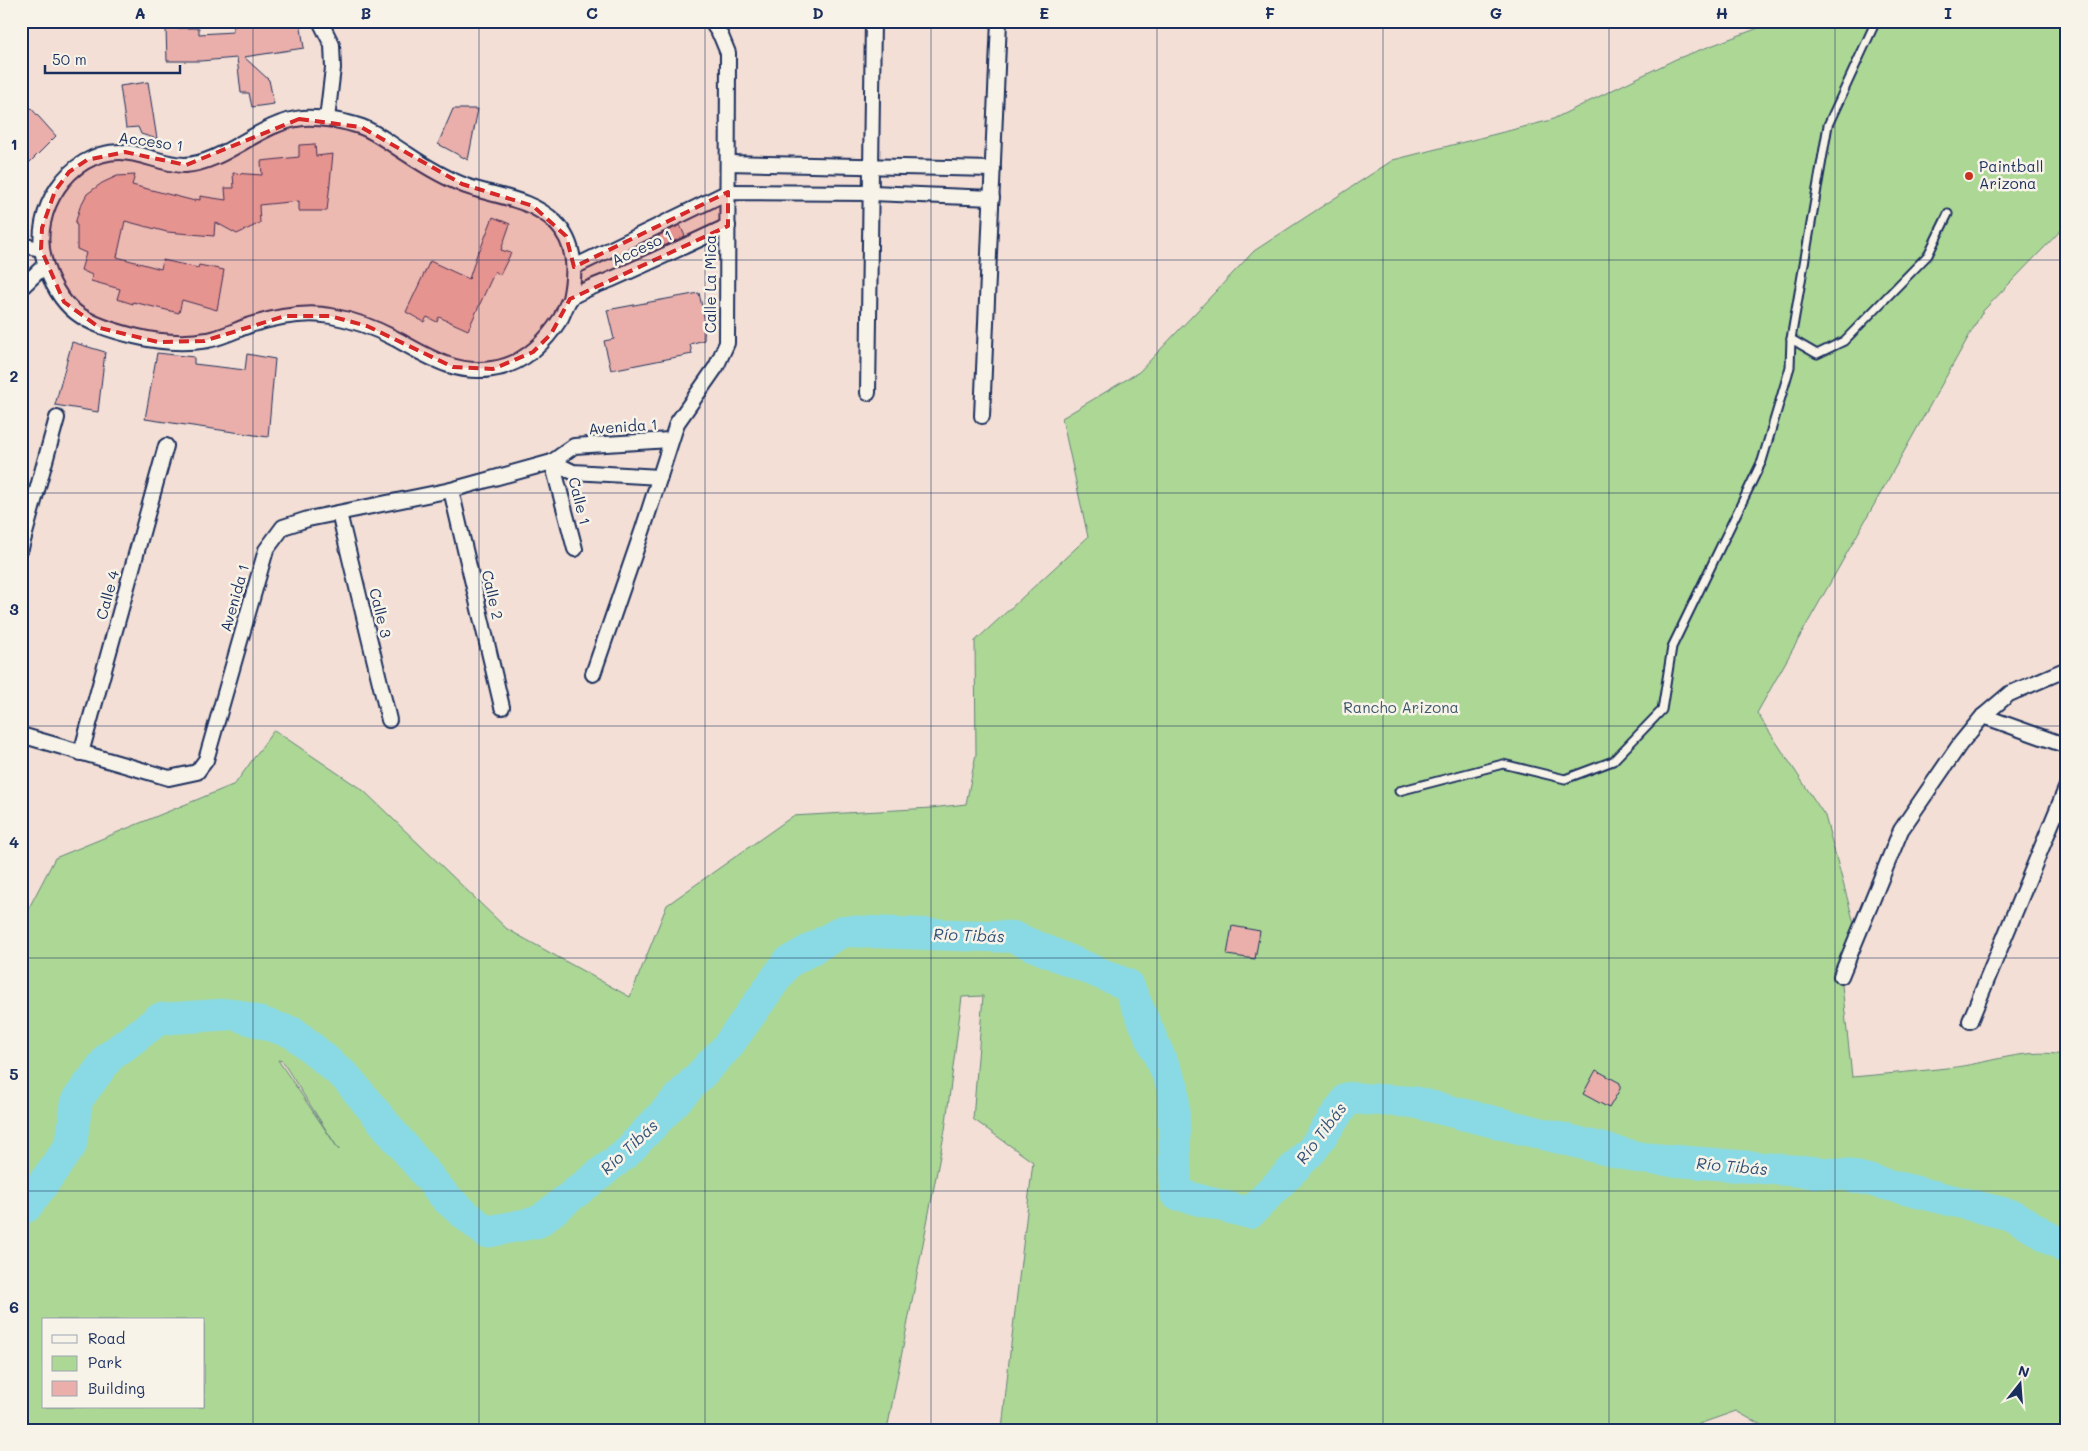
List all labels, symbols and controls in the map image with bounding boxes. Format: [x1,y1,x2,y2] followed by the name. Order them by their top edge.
[134,2,146,23] text: A
[361,2,371,23] text: B
[586,2,598,23] text: C
[812,2,824,23] text: D
[1039,2,1049,23] text: E
[1265,2,1275,23] text: F
[1490,2,1502,23] text: G
[1716,2,1728,23] text: H
[1944,2,1952,23] text: I
[45,42,180,74] scale bar
[52,49,87,69] text: 50 m
[118,127,185,155] street label: Acceso 1
[10,133,18,154] text: 1
[1979,156,2043,193] place label: Paintball Arizona
[1963,170,1975,182] marker: Paintball Arizona
[608,224,675,270] street label: Acceso 1
[700,235,720,333] street label: Calle La Mica
[10,365,19,386] text: 2
[588,414,658,438] street label: Avenida 1
[564,475,596,527] street label: Calle 1
[215,562,253,634] street label: Avenida 1
[91,568,123,622] street label: Calle 4
[478,568,508,621] street label: Calle 2
[365,586,397,640] street label: Calle 3
[9,598,19,619] text: 3
[1343,697,1459,717] park label: Rancho Arizona
[9,831,19,852] text: 4
[933,923,1005,946] water label: Río Tibás
[9,1063,19,1084] text: 5
[1291,1098,1351,1168] water label: Río Tibás
[595,1114,662,1179] water label: Río Tibás
[1695,1152,1769,1179] water label: Río Tibás
[9,1296,19,1317] text: 6
[42,1318,205,1408] legend
[88,1328,125,1348] text: Road
[88,1352,122,1372] text: Park
[1996,1358,2046,1408] north arrow
[2016,1360,2032,1382] text: N
[88,1378,145,1398] text: Building

